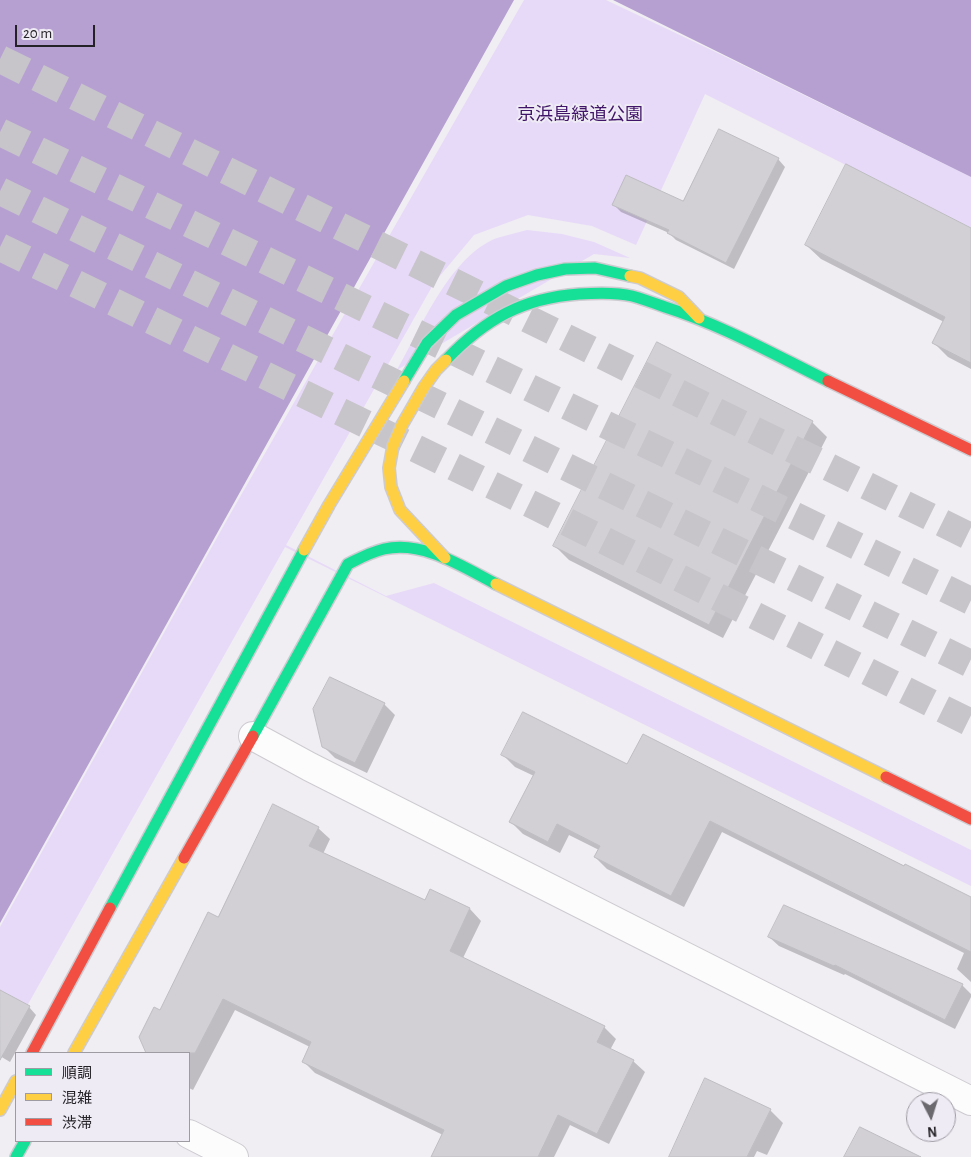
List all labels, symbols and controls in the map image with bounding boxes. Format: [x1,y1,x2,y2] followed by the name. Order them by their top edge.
[18,15,98,47] scale bar
[23,26,52,41] text: 20 m
[517,104,643,126] park label: 京浜島緑道公園
[15,1052,190,1142] legend
[62,1066,92,1081] text: 順調
[62,1091,92,1106] text: 混雑
[906,1092,956,1142] north arrow
[62,1116,92,1131] text: 渋滞
[927,1124,938,1138] text: N

